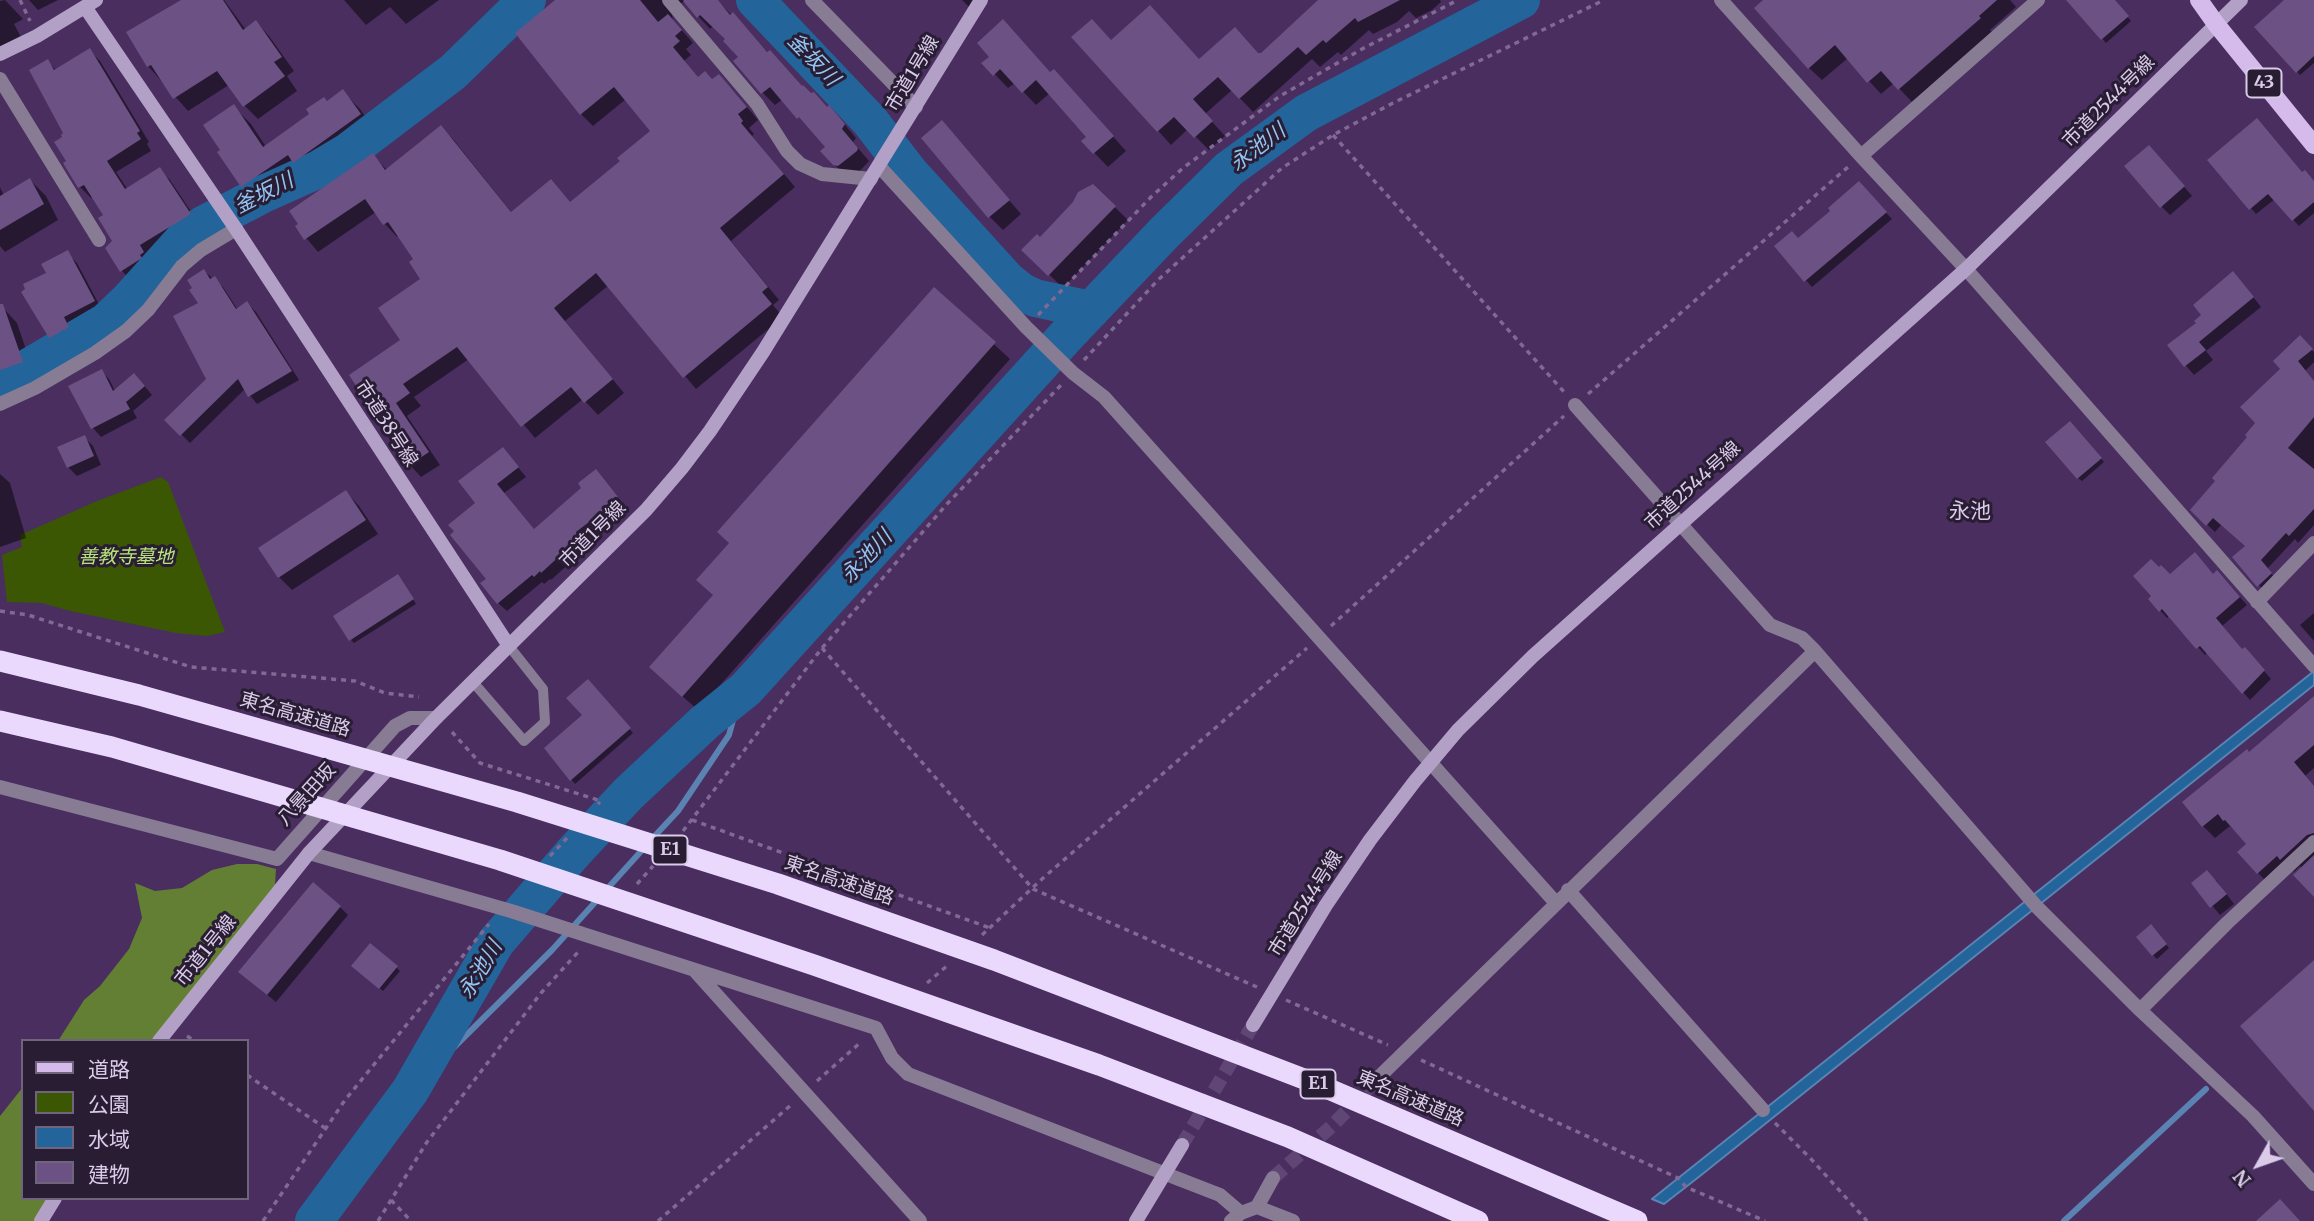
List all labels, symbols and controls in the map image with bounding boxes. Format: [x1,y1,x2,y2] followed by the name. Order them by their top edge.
[782,29,844,91] water label: 釜坂川
[881,32,945,116] street label: 市道1号線
[2058,51,2160,153] street label: 市道2544号線
[2246,68,2282,98] road number: 43
[1225,119,1291,177] water label: 永池川
[230,168,298,220] water label: 釜坂川
[350,377,422,471] street label: 市道38号線
[1641,437,1745,535] street label: 市道2544号線
[555,497,631,573] street label: 市道1号線
[1949,499,1991,525] district label: 永池
[836,525,898,589] water label: 永池川
[79,547,173,569] park label: 善教寺墓地
[237,688,353,742] street label: 東名高速道路
[273,759,341,831] street label: 八景田坂
[652,836,688,864] road number: E1
[1264,847,1348,961] street label: 市道2544号線
[781,852,897,910] street label: 東名高速道路
[171,911,241,991] street label: 市道1号線
[454,937,508,1003] water label: 永池川
[21,1039,248,1200] legend
[88,1056,130,1083] text: 道路
[1353,1066,1467,1132] street label: 東名高速道路
[1300,1070,1336,1098] road number: E1
[88,1091,130,1118] text: 公園
[88,1126,130,1153] text: 水域
[2223,1130,2293,1200] north arrow
[88,1161,130,1188] text: 建物
[2228,1165,2256,1192] text: N

